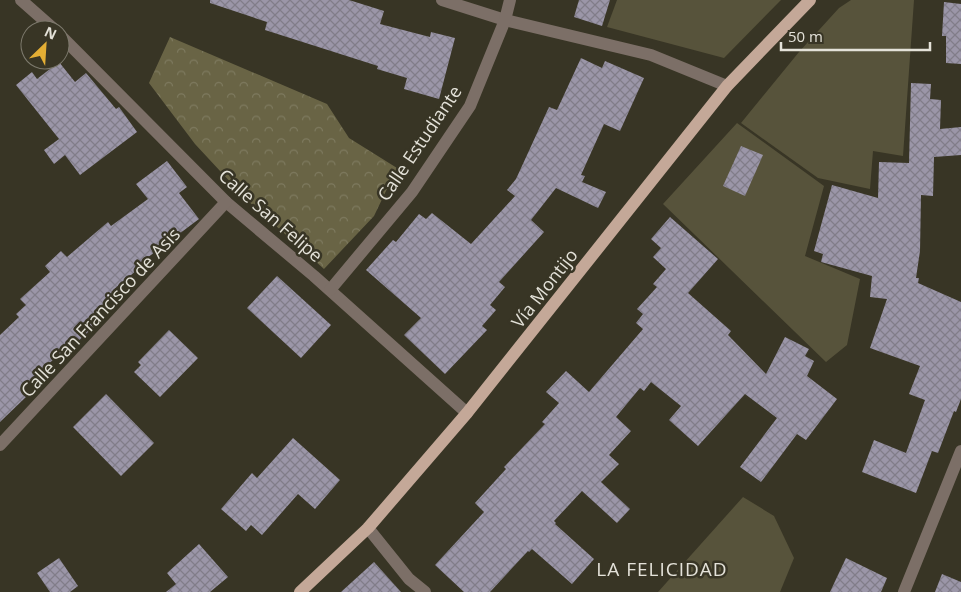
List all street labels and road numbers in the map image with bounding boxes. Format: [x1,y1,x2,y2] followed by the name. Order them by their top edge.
[371,81,467,205] street label: Calle Estudiante
[214,163,328,267] street label: Calle San Felipe
[15,222,185,402] street label: Calle San Francisco de Asis
[506,243,582,333] street label: Vía Montijo

